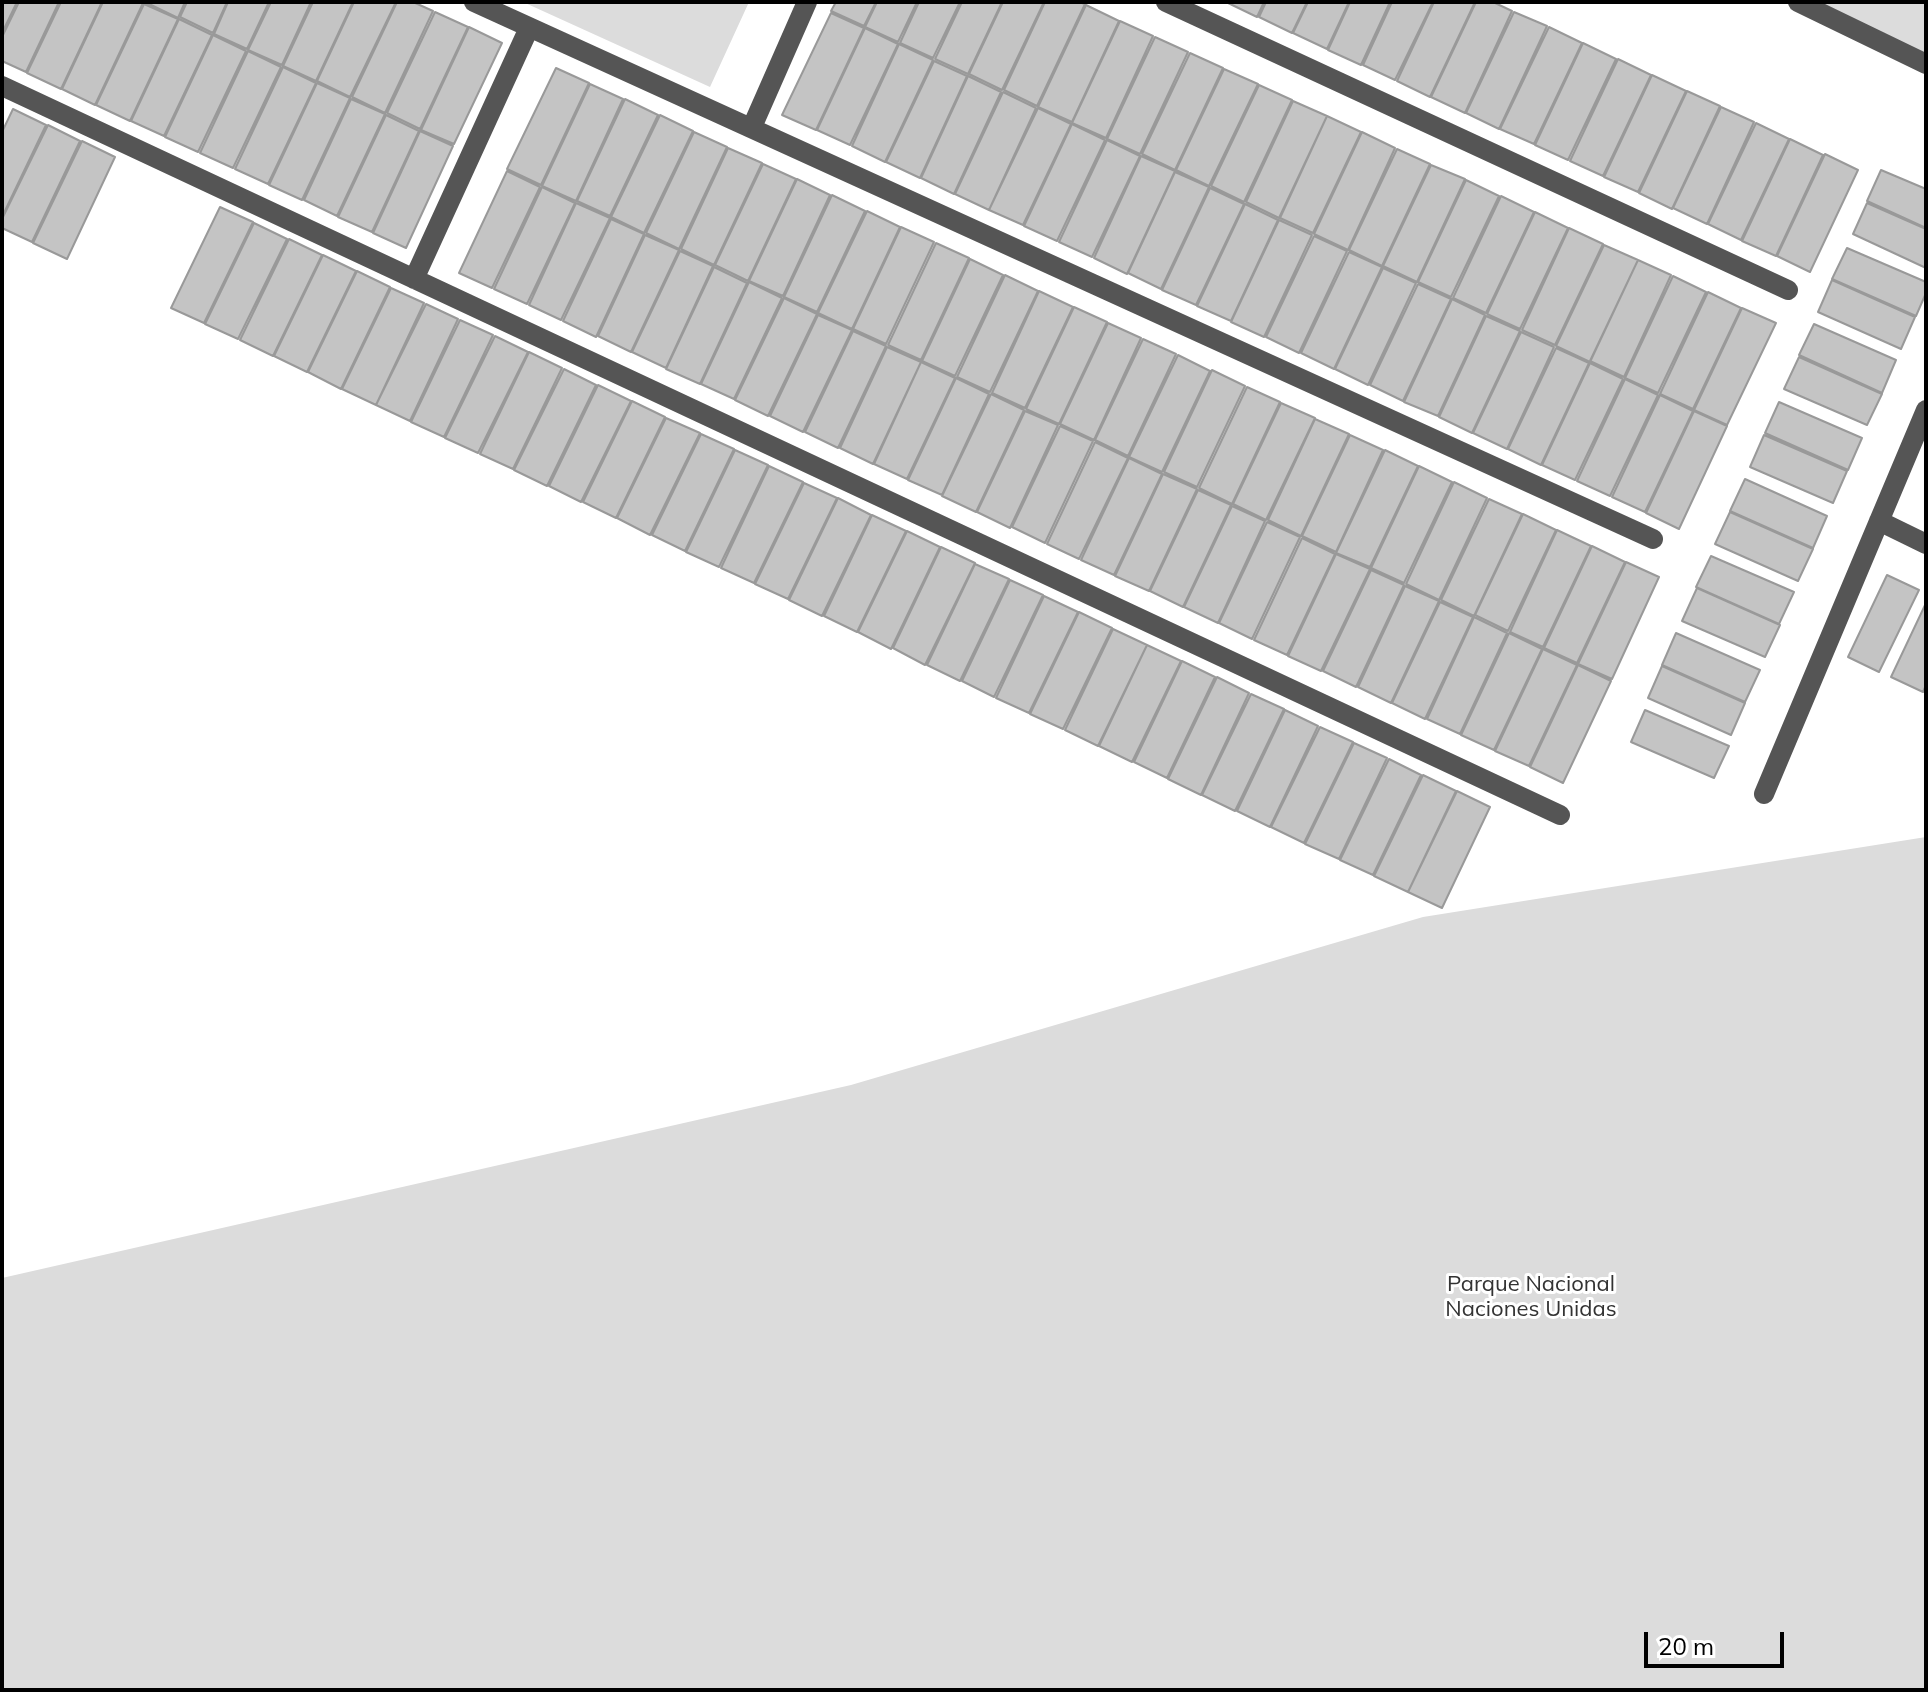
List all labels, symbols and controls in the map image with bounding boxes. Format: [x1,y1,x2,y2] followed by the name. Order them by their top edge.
[1445,1271,1617,1322] park label: Parque Nacional Naciones Unidas
[1648,1616,1788,1666] scale bar
[1658,1631,1714,1661] text: 20 m

